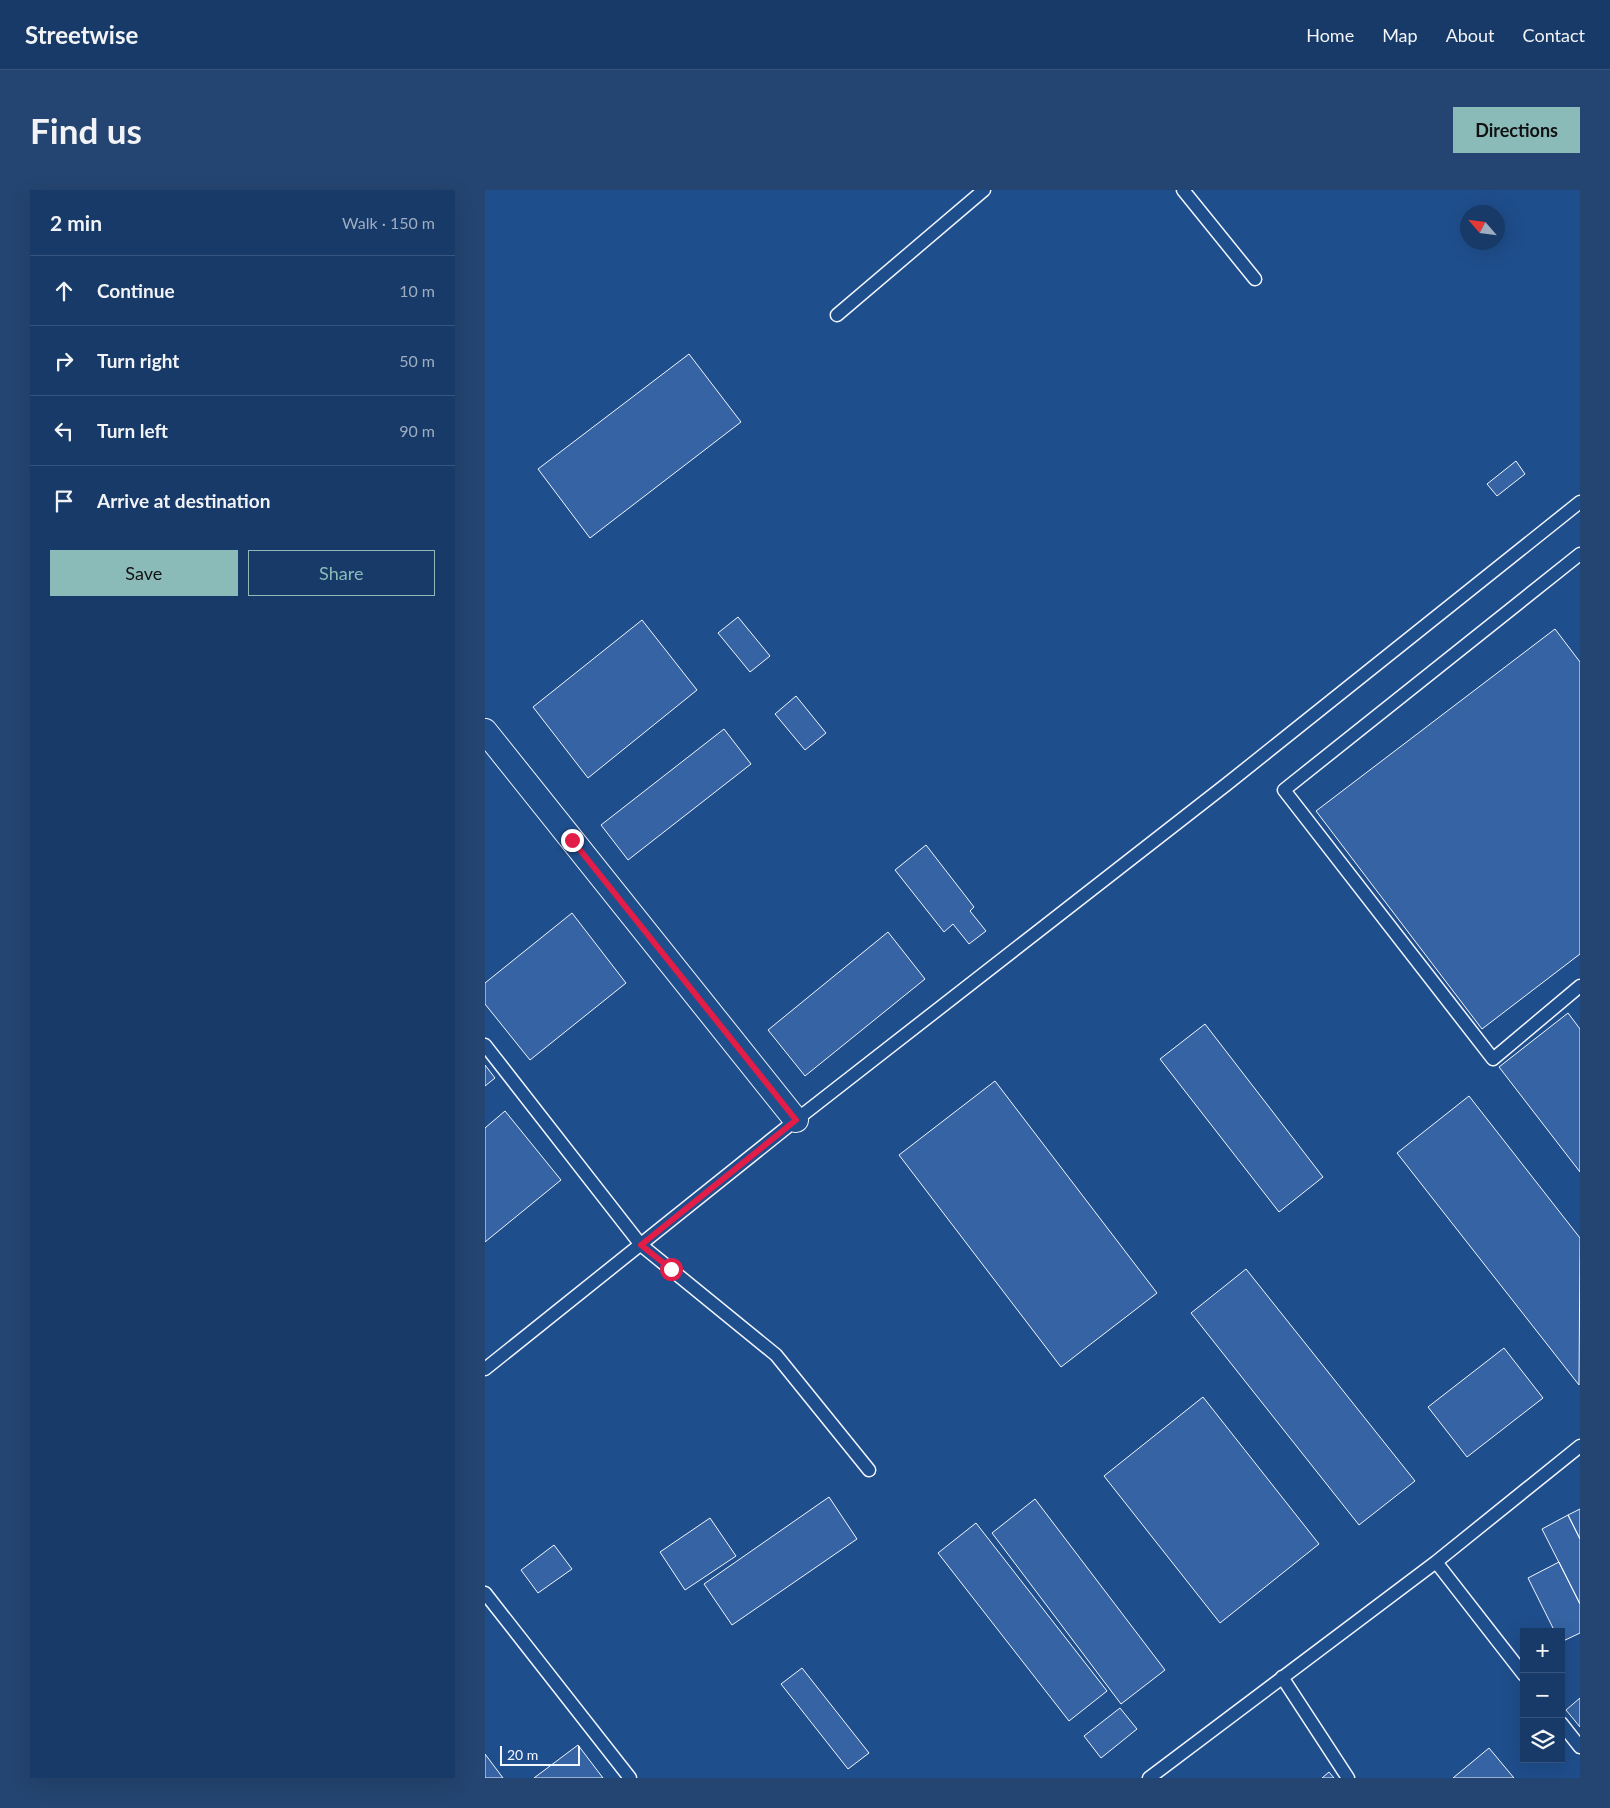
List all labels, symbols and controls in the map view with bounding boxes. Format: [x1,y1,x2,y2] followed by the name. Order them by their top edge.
[25,20,138,49] text: Streetwise
[1306,24,1354,46] text: Home
[1382,24,1418,46] text: Map
[1446,24,1495,46] text: About
[1523,24,1585,46] text: Contact
[1453,107,1580,153] button: Directions
[30,109,142,151] text: Find us
[1460,205,1505,250] north arrow
[50,210,102,235] text: 2 min
[342,213,435,232] text: Walk · 150 m
[50,277,78,305] icon: ahead
[97,279,175,302] text: Continue
[399,281,435,300] text: 10 m
[50,347,78,375] icon: right
[97,349,179,372] text: Turn right
[399,351,435,370] text: 50 m
[50,417,78,445] icon: left
[97,419,168,442] text: Turn left
[399,421,435,440] text: 90 m
[50,487,78,515] icon: arrive
[97,489,270,512] text: Arrive at destination
[50,550,238,596] button: Save
[248,550,435,596] button: Share
[561,829,584,852] route end
[660,1258,683,1281] route start
[1520,1628,1565,1763] map controls
[1520,1628,1565,1673] button: +
[1520,1673,1565,1718] button: −
[1520,1718,1565,1763] button: layers
[500,1743,580,1766] scale bar
[507,1746,538,1763] text: 20 m

